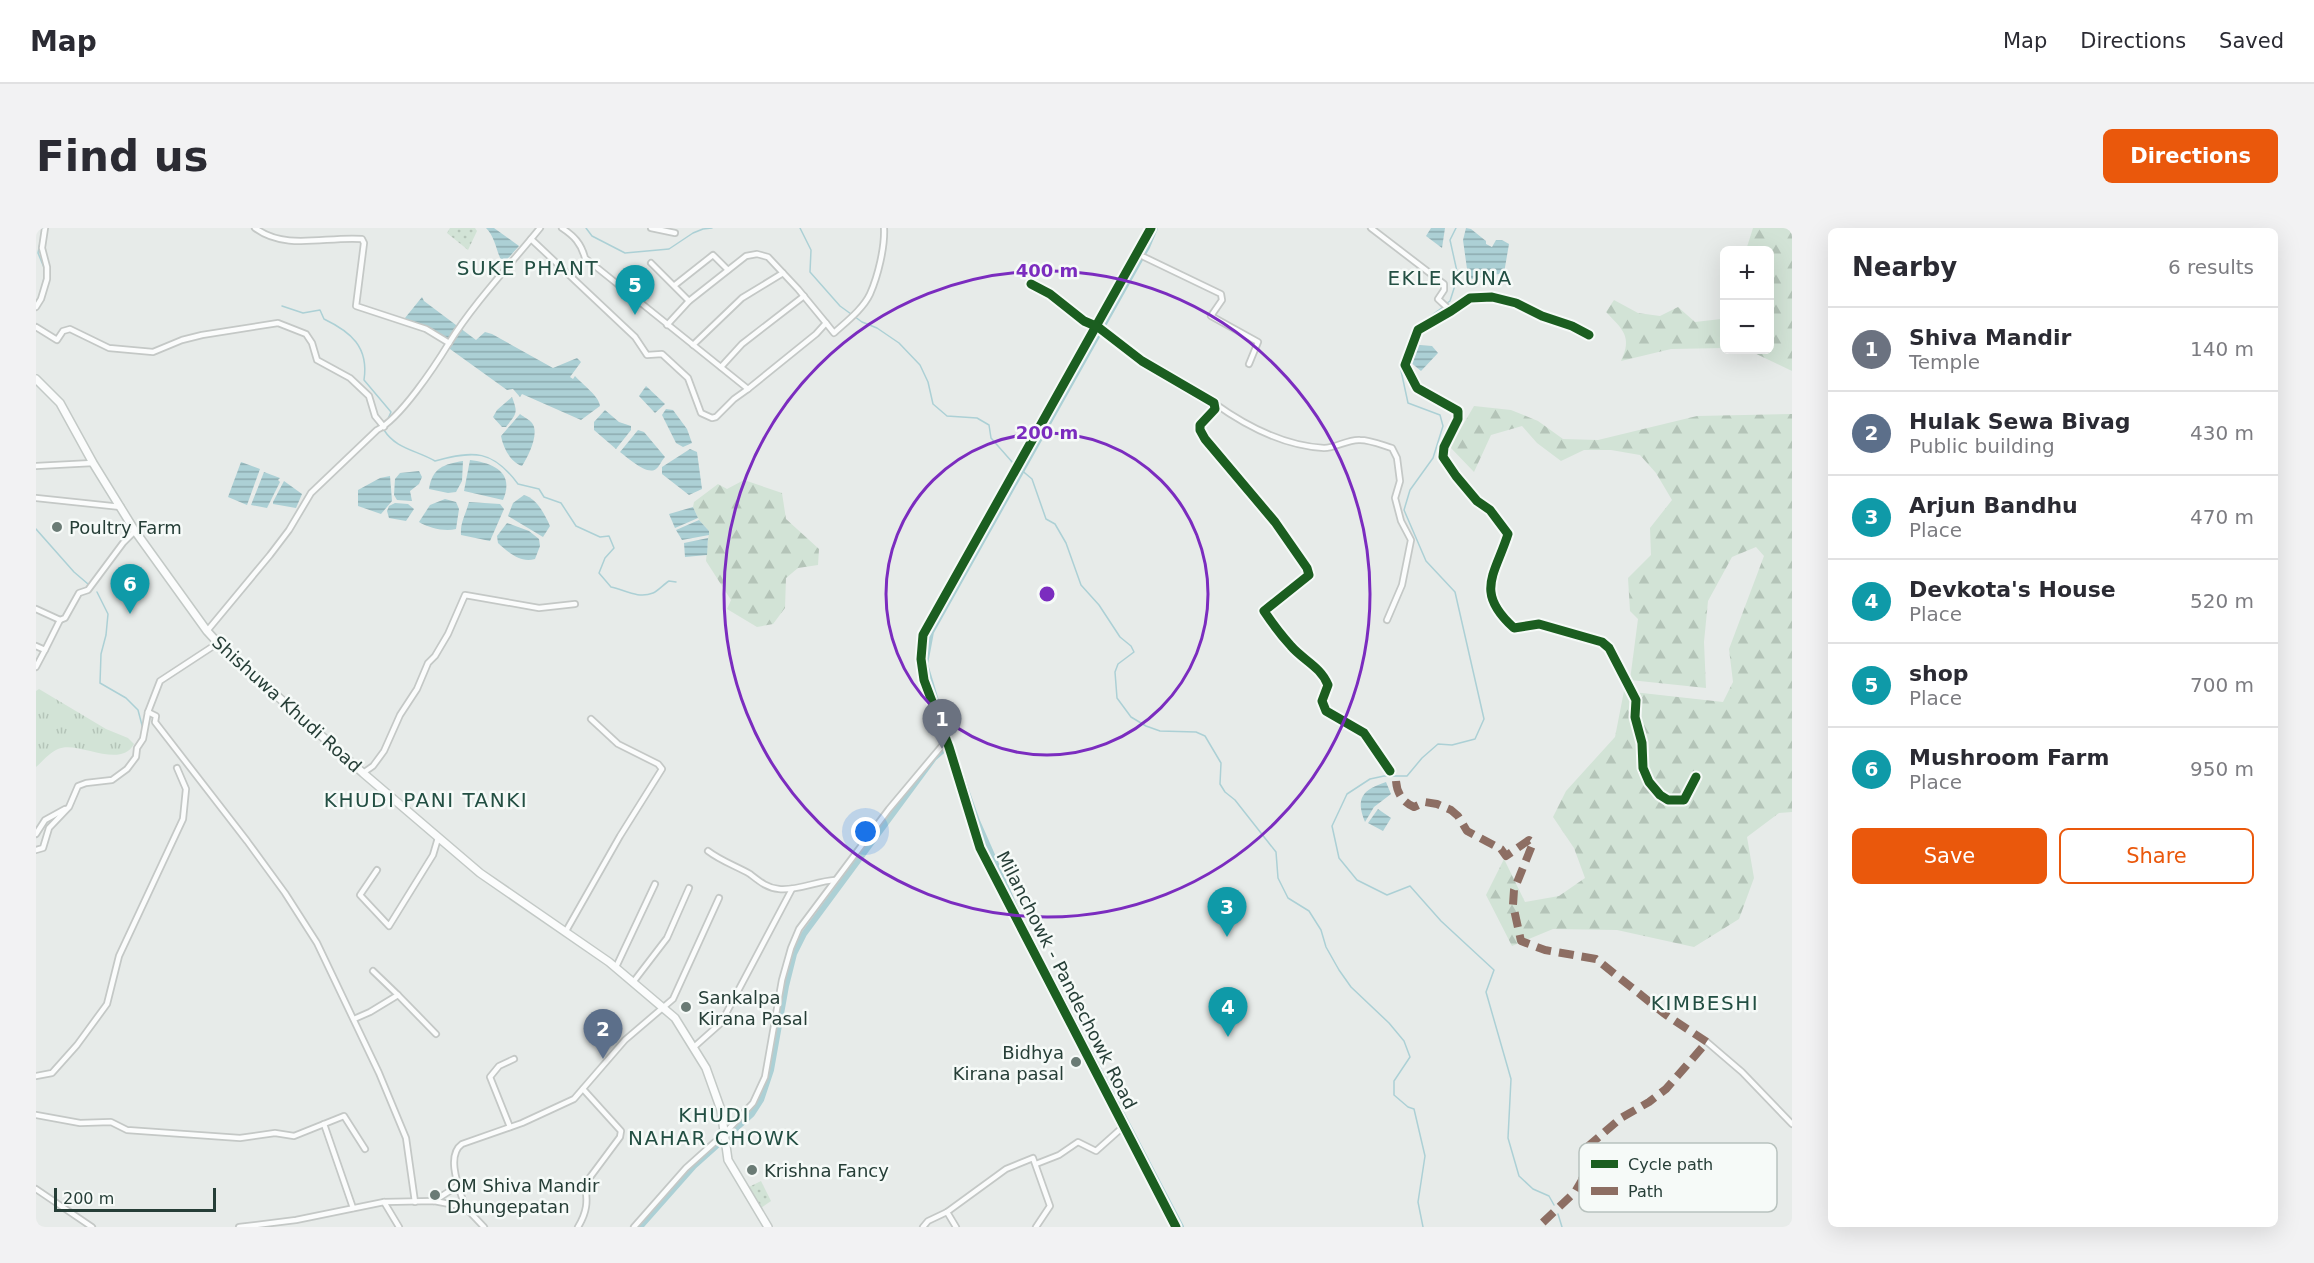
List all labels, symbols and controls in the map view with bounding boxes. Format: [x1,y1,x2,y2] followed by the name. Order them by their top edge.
[30,25,97,58] text: Map
[2003,29,2047,53] text: Map
[2080,29,2186,53] text: Directions
[2219,29,2284,53] text: Saved
[2103,129,2278,183] button: Directions
[36,132,209,181] text: Find us
[1720,246,1774,354] map controls
[1720,246,1774,300] button: +
[1852,252,1957,282] text: Nearby
[2168,255,2254,279] text: 6 results
[457,256,599,280] district label: SUKE PHANT
[1016,260,1078,281] text: 400 m
[616,266,654,315] pin: 5
[1387,266,1513,290] district label: EKLE KUNA
[1720,300,1774,354] button: −
[1909,325,2071,350] text: Shiva Mandir
[1865,337,1878,361] text: 1
[2190,337,2254,361] text: 140 m
[1909,350,1980,374] text: Temple
[1909,409,2131,434] text: Hulak Sewa Bivag
[1865,421,1878,445] text: 2
[2190,421,2254,445] text: 430 m
[1016,422,1078,443] text: 200 m
[1909,434,2055,458] text: Public building
[1909,493,2078,518] text: Arjun Bandhu
[1865,505,1878,529] text: 3
[2190,505,2254,529] text: 470 m
[69,517,182,538] place label: Poultry Farm
[1909,518,1962,542] text: Place
[50,520,64,534] marker: Poultry Farm
[110,564,149,614] pin: 6
[1909,577,2116,602] text: Devkota's House
[1037,584,1057,604] centre of rings
[1865,589,1878,613] text: 4
[2190,589,2254,613] text: 520 m
[1909,602,1962,626] text: Place
[208,631,366,777] street label: Shishuwa Khudi Road
[1909,661,1969,686] text: shop
[1865,673,1878,697] text: 5
[2190,673,2254,697] text: 700 m
[1909,686,1962,710] text: Place
[922,700,962,749] pin: 1
[1909,745,2109,770] text: Mushroom Farm
[1865,757,1878,781] text: 6
[2190,757,2254,781] text: 950 m
[1909,770,1962,794] text: Place
[324,788,528,812] district label: KHUDI PANI TANKI
[851,817,880,846] your location
[1852,828,2047,884] button: Save
[2059,828,2254,884] button: Share
[993,847,1141,1113] street label: Milanchowk - Pandechowk Road
[1208,888,1246,937] pin: 3
[698,987,808,1029] place label: Sankalpa Kirana Pasal
[1208,988,1248,1037] pin: 4
[1651,991,1759,1015] district label: KIMBESHI
[679,1000,693,1014] marker: Sankalpa Kirana Pasal
[584,1010,622,1059] pin: 2
[953,1042,1064,1084] place label: Bidhya Kirana pasal
[1069,1055,1083,1069] marker: Bidhya Kirana pasal
[628,1103,800,1150] district label: KHUDI NAHAR CHOWK
[1579,1143,1777,1212] legend
[1628,1155,1713,1174] text: Cycle path
[764,1160,889,1181] place label: Krishna Fancy
[745,1163,759,1177] marker: Krishna Fancy
[447,1175,600,1217] place label: OM Shiva Mandir Dhungepatan
[1628,1182,1663,1201] text: Path
[54,1185,216,1212] scale bar
[428,1188,442,1202] marker: OM Shiva Mandir Dhungepatan
[63,1189,114,1208] text: 200 m

